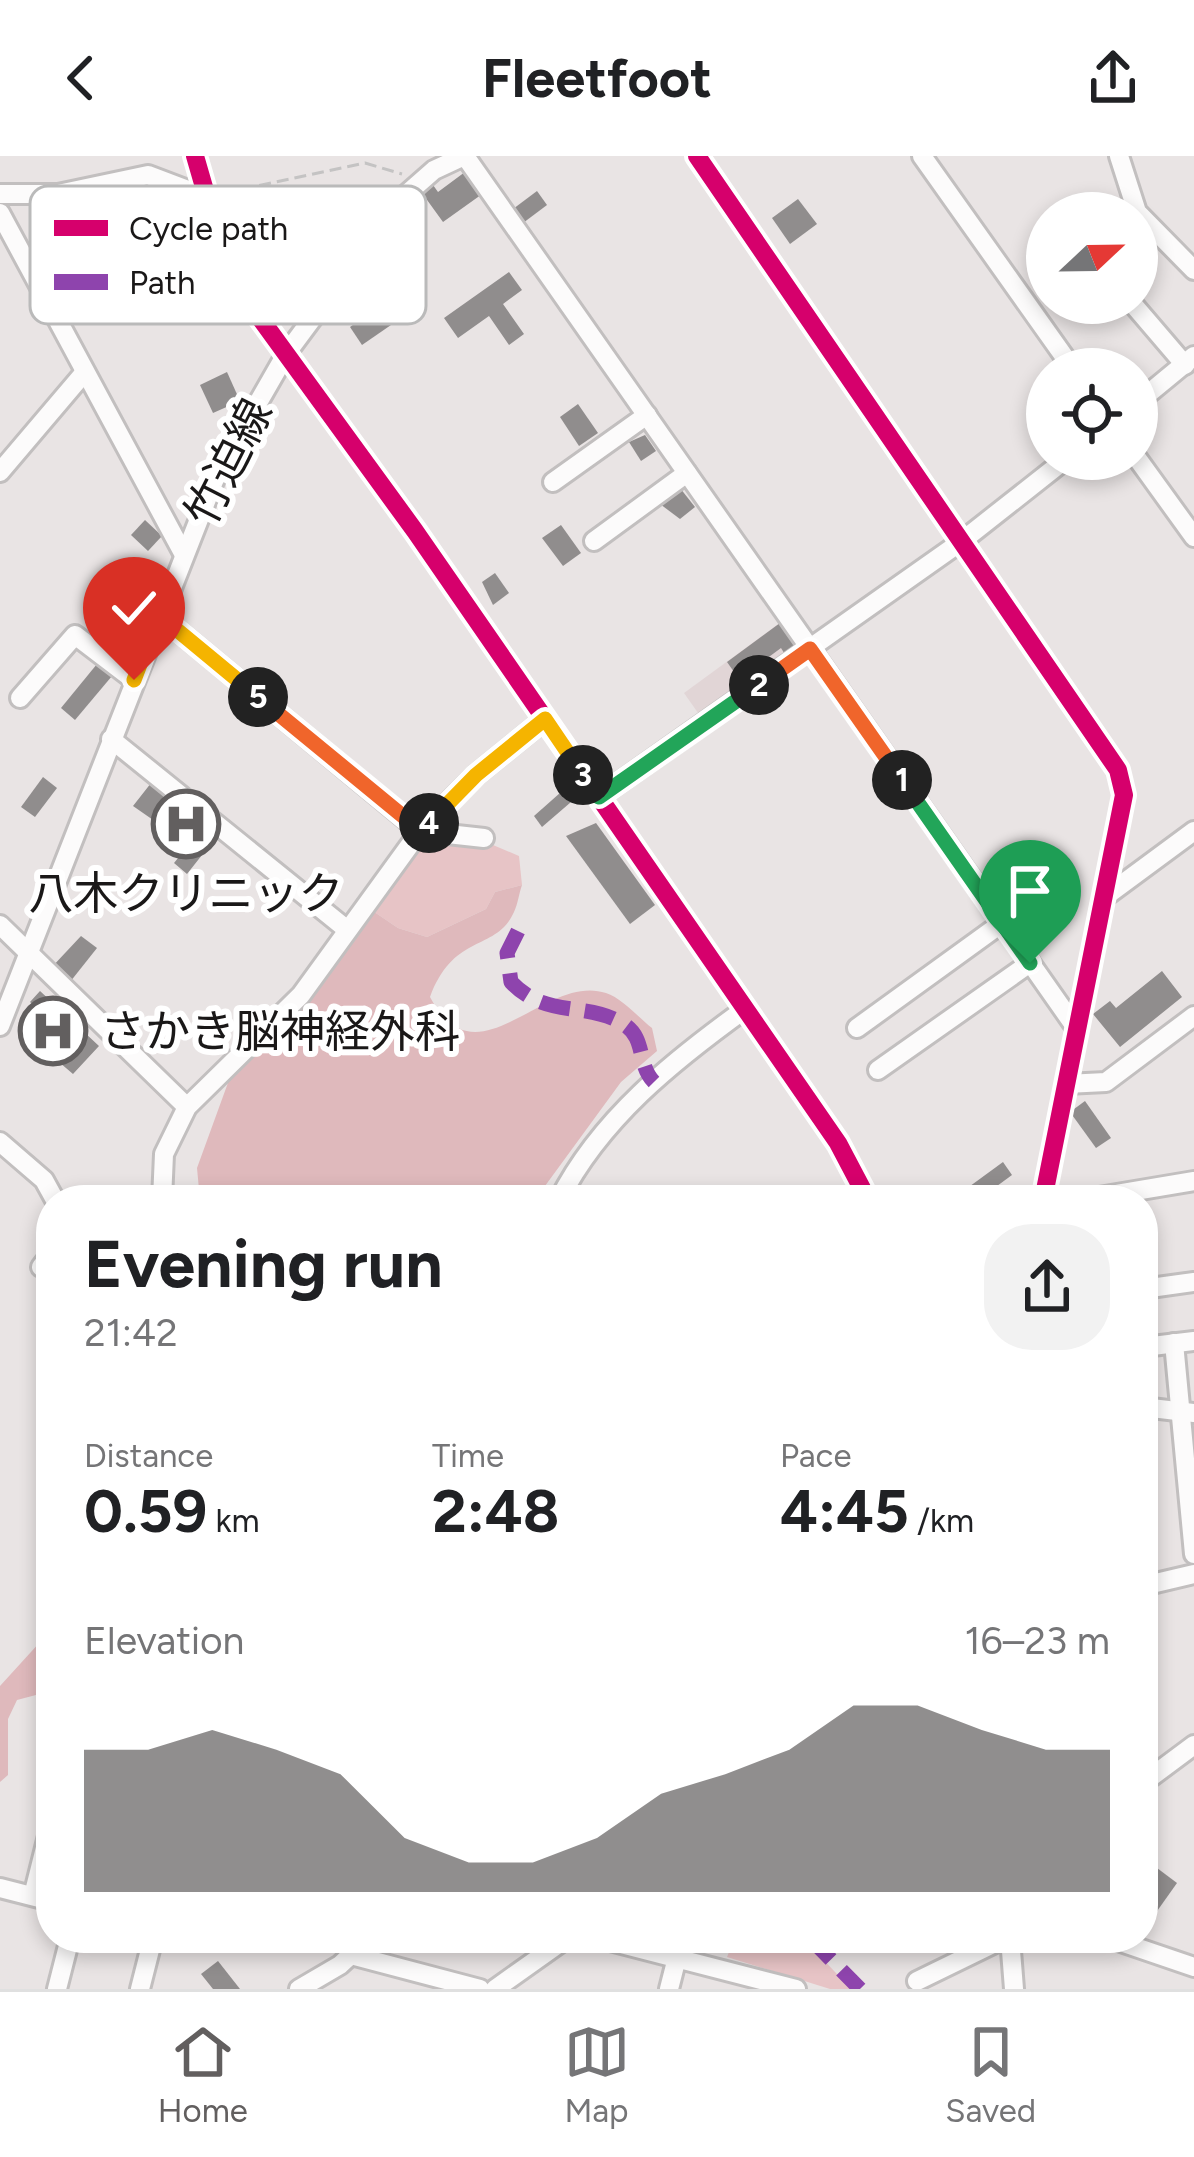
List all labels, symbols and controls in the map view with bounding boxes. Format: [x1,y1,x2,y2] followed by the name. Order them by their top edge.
[48,45,114,111] icon: back
[1080,45,1146,111] icon: share
[482,46,712,111] text: Fleetfoot
[30,186,426,324] legend
[1026,192,1158,324] north arrow
[1026,192,1158,480] map controls
[129,209,288,248] text: Cycle path
[129,263,196,302] text: Path
[1026,348,1158,480] button: locate
[173,390,283,534] street label: 竹迫線
[83,557,185,680] pin
[101,575,167,641] icon: check
[729,655,789,715] pin: 2
[749,665,769,704] text: 2
[228,667,288,727] pin: 5
[248,677,268,716] text: 5
[553,745,613,805] pin: 3
[872,750,932,810] pin: 1
[574,755,592,794] text: 3
[895,760,909,799] text: 1
[151,789,221,859] hospital icon: 八木クリニック
[399,793,459,853] pin: 4
[419,803,439,842] text: 4
[979,840,1081,963] pin
[997,858,1063,924] icon: arrive
[28,866,344,920] place label: 八木クリニック
[18,996,88,1066] hospital icon: さかき脳神経外科
[100,1004,460,1058] place label: さかき脳神経外科
[84,1224,443,1304] text: Evening run
[984,1224,1110,1350] button: share
[84,1309,178,1356] text: 21:42
[84,1436,213,1475] text: Distance
[432,1436,504,1475] text: Time
[780,1436,851,1475] text: Pace
[84,1475,207,1547] text: 0.59
[432,1475,560,1547] text: 2:48
[780,1475,909,1547] text: 4:45
[207,1501,260,1540] text: km
[909,1501,974,1540] text: /km
[84,1617,244,1664] text: Elevation
[965,1617,1110,1664] text: 16–23 m
[158,2019,248,2130] tab: Home
[564,2019,630,2130] tab: Map
[945,2019,1036,2130] tab: Saved

